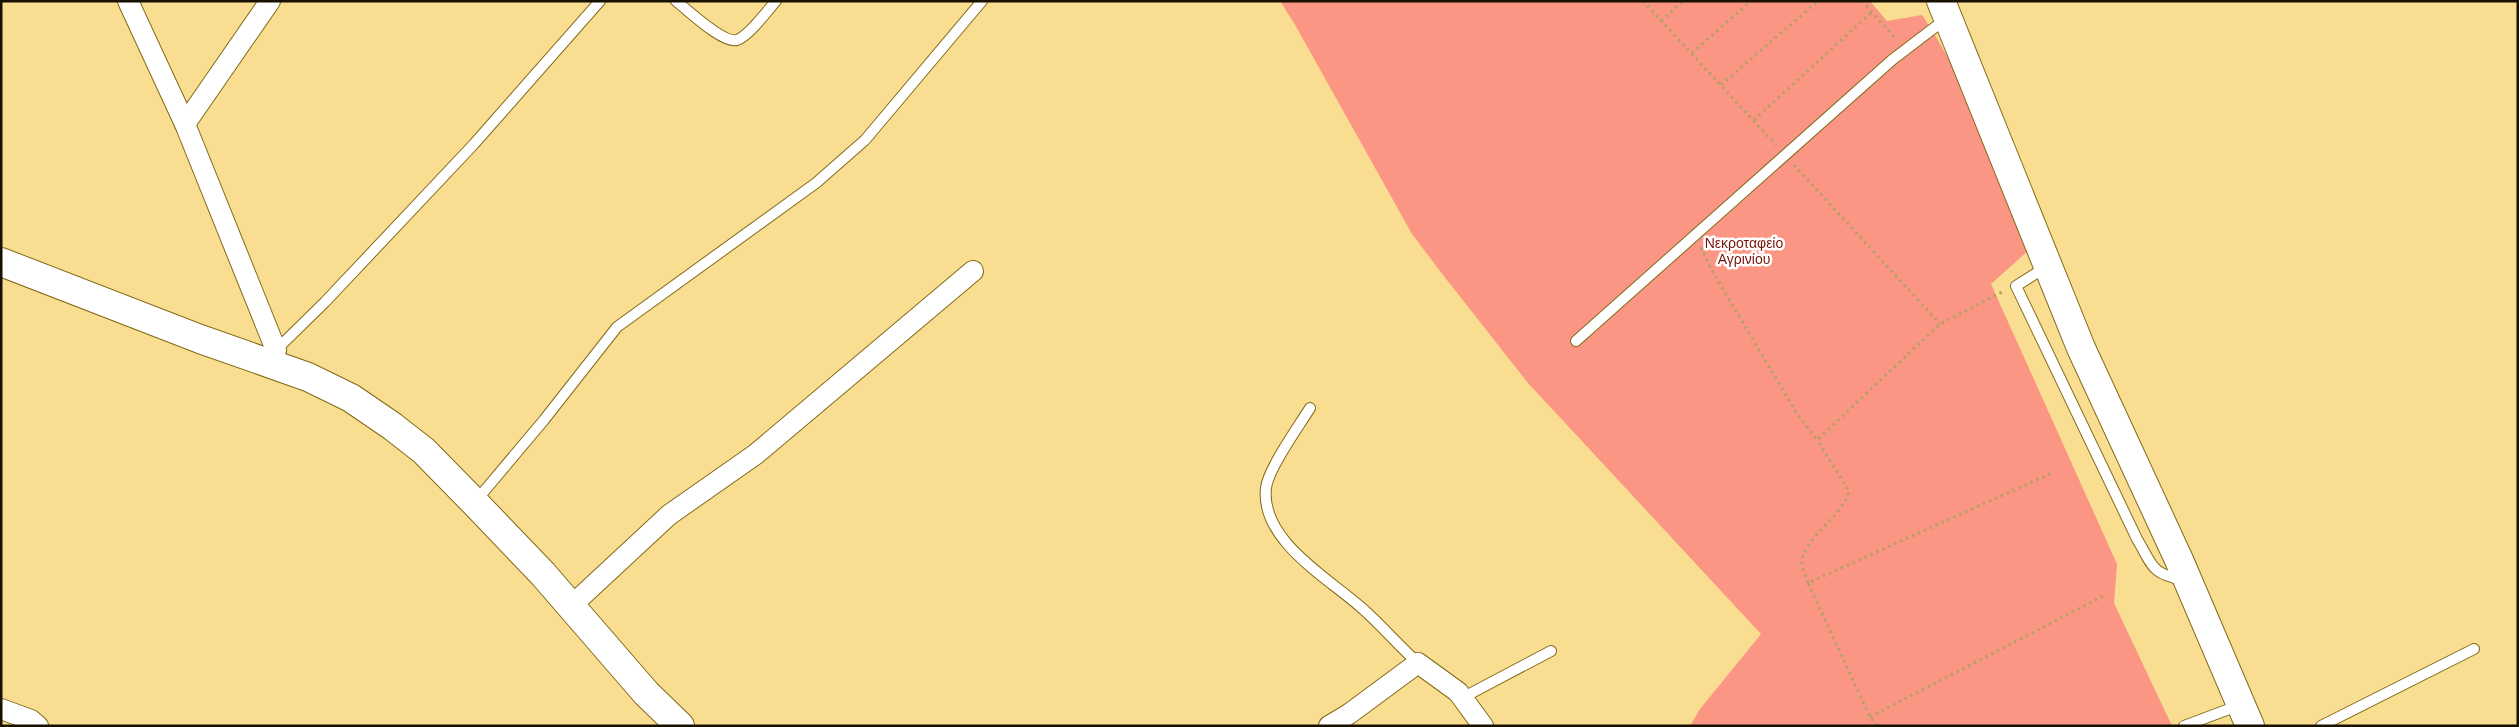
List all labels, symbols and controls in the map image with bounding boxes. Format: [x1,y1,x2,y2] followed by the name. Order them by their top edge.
[1705,234,1783,268] park label: Νεκροταφείο Αγρινίου

